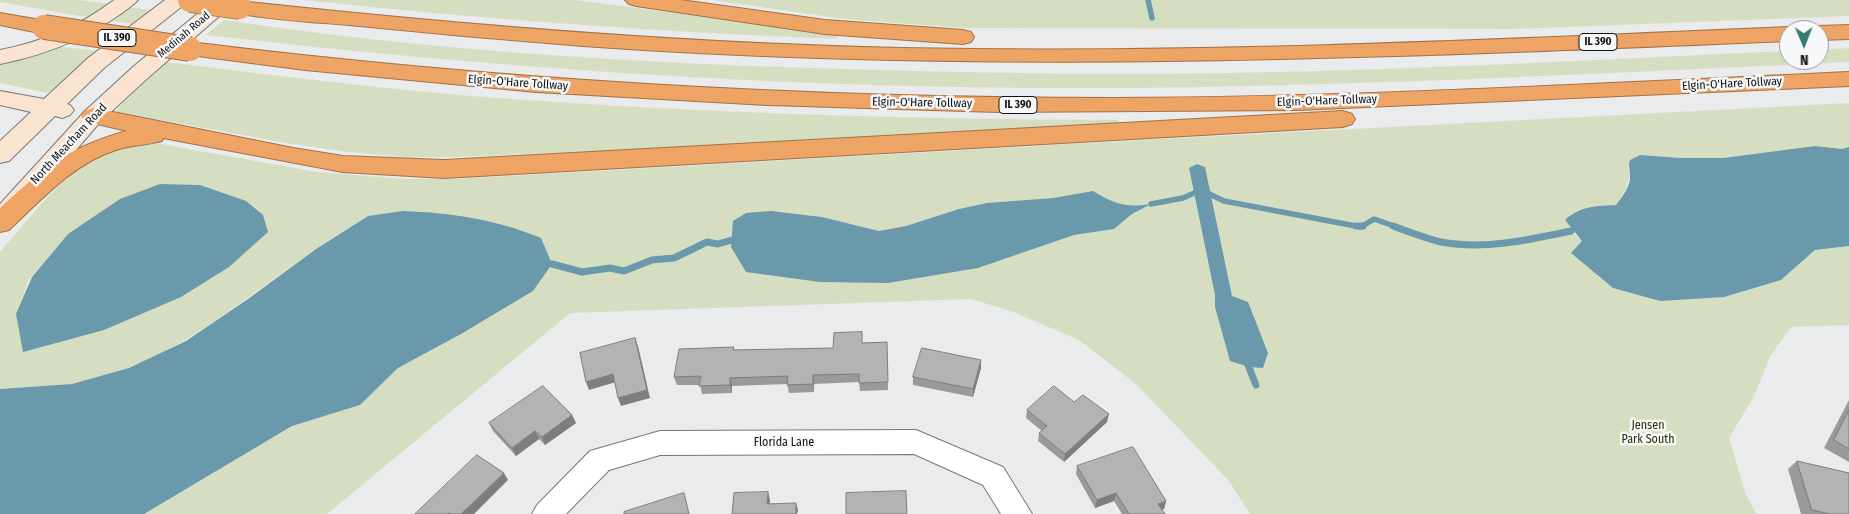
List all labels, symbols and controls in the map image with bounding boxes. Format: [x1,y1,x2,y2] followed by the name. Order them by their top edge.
[155,9,213,61] street label: Medinah Road
[1779,20,1829,70] north arrow
[98,29,136,46] road number: IL 390
[1579,34,1617,51] road number: IL 390
[1800,51,1809,68] text: N
[468,72,568,94] street label: Elgin-O'Hare Tollway
[1682,74,1782,94] street label: Elgin-O'Hare Tollway
[1277,92,1377,110] street label: Elgin-O'Hare Tollway
[872,95,972,111] street label: Elgin-O'Hare Tollway
[999,96,1037,114] road number: IL 390
[28,101,110,187] street label: North Meacham Road
[1622,419,1674,447] park label: Jensen Park South
[754,436,814,450] street label: Florida Lane

